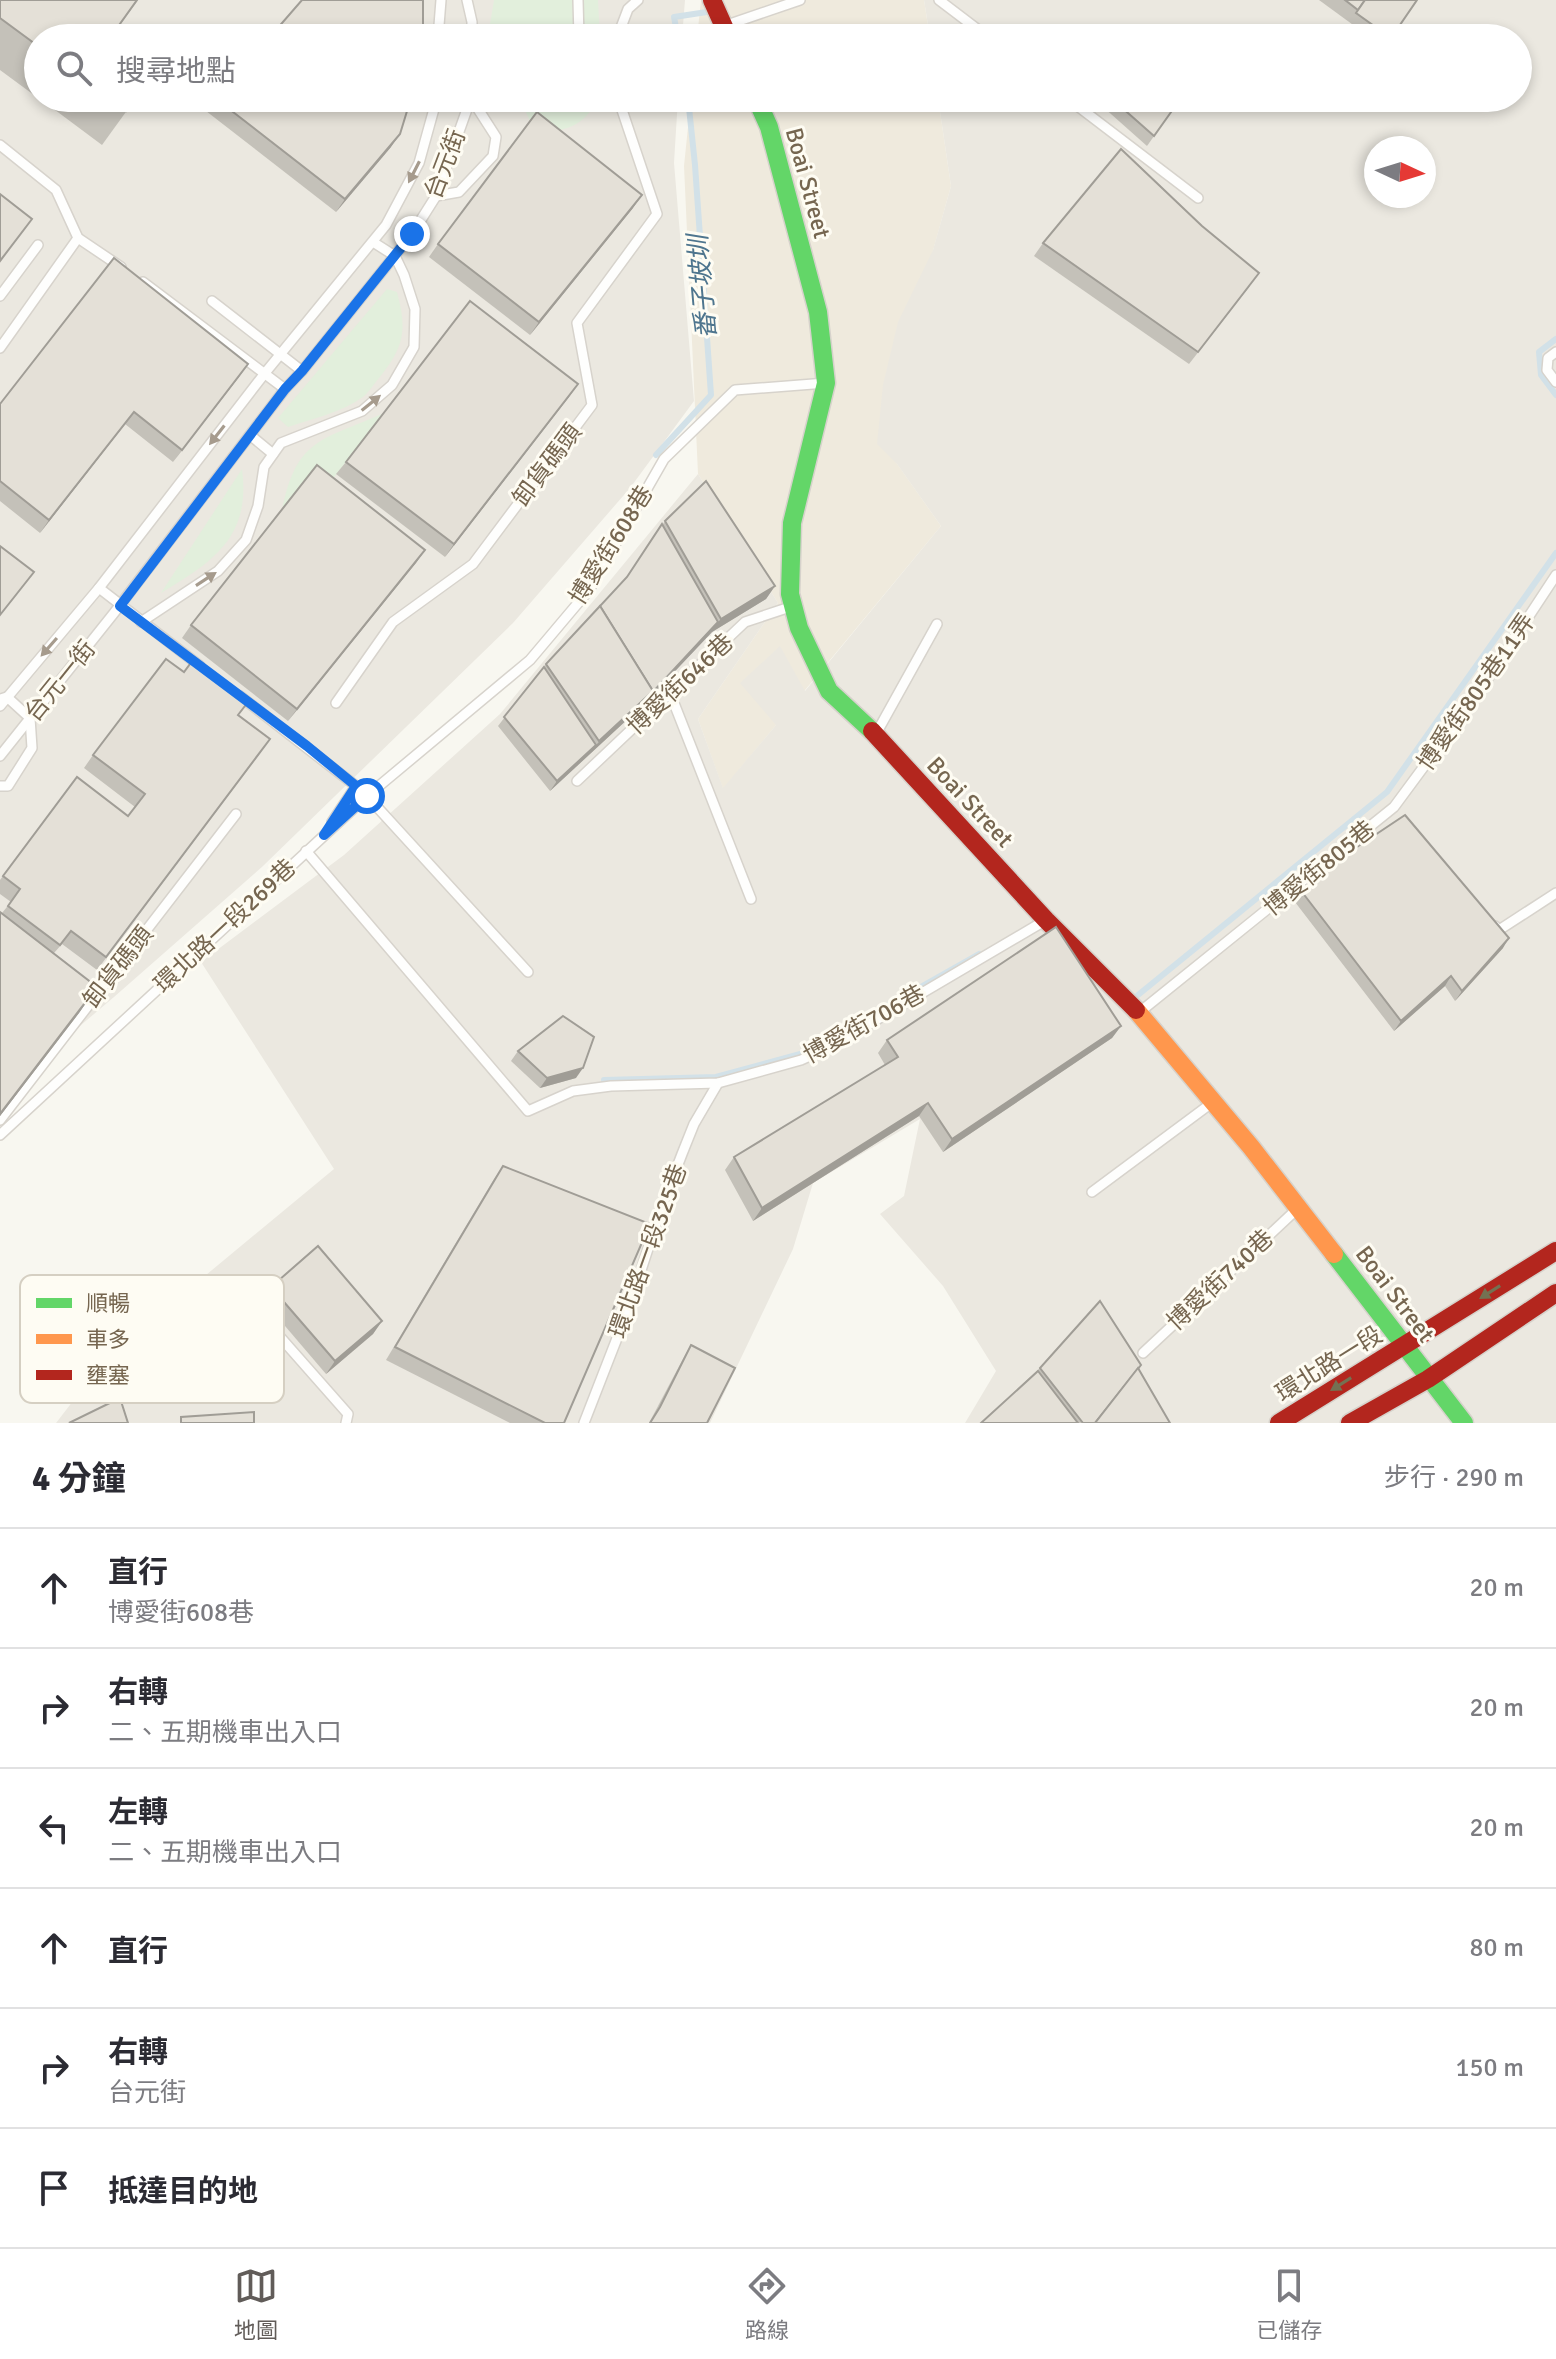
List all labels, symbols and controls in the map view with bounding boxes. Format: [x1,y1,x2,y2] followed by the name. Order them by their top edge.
[24,24,1532,112] search box
[52,46,96,90] icon: search
[116,53,236,90] text: 搜尋地點
[779,124,837,242] street label: Boai Street
[418,125,472,203] street label: 台元街
[1364,136,1436,208] north arrow
[407,161,421,184] one-way arrow
[394,216,430,252] route end
[682,230,723,340] water label: 番子坡圳
[361,395,381,412] one-way arrow
[506,418,588,512] street label: 卸貨碼頭
[210,425,226,445] one-way arrow
[563,480,659,610] street label: 博愛街608巷
[196,572,217,587] one-way arrow
[1411,608,1541,776] street label: 博愛街805巷11弄
[620,627,740,741] street label: 博愛街646巷
[18,634,102,728] street label: 台元一街
[41,636,58,656] one-way arrow
[920,750,1020,854] street label: Boai Street
[349,778,385,814] route start
[1257,814,1381,922] street label: 博愛街805巷
[148,853,302,999] street label: 環北路一段269巷
[77,920,159,1014] street label: 卸貨碼頭
[798,978,930,1070] street label: 博愛街706巷
[603,1160,693,1342] street label: 環北路一段325巷
[1160,1223,1280,1337] street label: 博愛街740巷
[1349,1240,1441,1348] street label: Boai Street
[20,1275,284,1403] legend
[1479,1285,1501,1299] one-way arrow
[86,1290,130,1317] text: 順暢
[1270,1319,1388,1409] street label: 環北路一段
[86,1326,130,1353] text: 車多
[86,1362,130,1389] text: 壅塞
[1330,1376,1353,1391] one-way arrow
[32,1458,126,1500] text: 4 分鐘
[1384,1462,1524,1494] text: 步行 · 290 m
[108,1554,168,1591] text: 直行
[32,1566,76,1610] icon: ahead
[1469,1572,1524,1604] text: 20 m
[108,1597,254,1629] text: 博愛街608巷
[108,1674,168,1711] text: 右轉
[32,1686,76,1730] icon: right
[1469,1692,1524,1724] text: 20 m
[108,1717,342,1749] text: 二、五期機車出入口
[108,1794,168,1831] text: 左轉
[32,1806,76,1850] icon: left
[1469,1812,1524,1844] text: 20 m
[108,1837,342,1869] text: 二、五期機車出入口
[32,1926,76,1970] icon: ahead
[1469,1932,1524,1964] text: 80 m
[108,1933,168,1970] text: 直行
[108,2034,168,2071] text: 右轉
[32,2046,76,2090] icon: right
[1455,2052,1524,2084] text: 150 m
[108,2077,186,2109] text: 台元街
[32,2166,76,2210] icon: arrive
[108,2173,258,2210] text: 抵達目的地
[234,2264,278,2344] tab: 地圖
[745,2264,789,2344] tab: 路線
[1256,2264,1322,2344] tab: 已儲存

